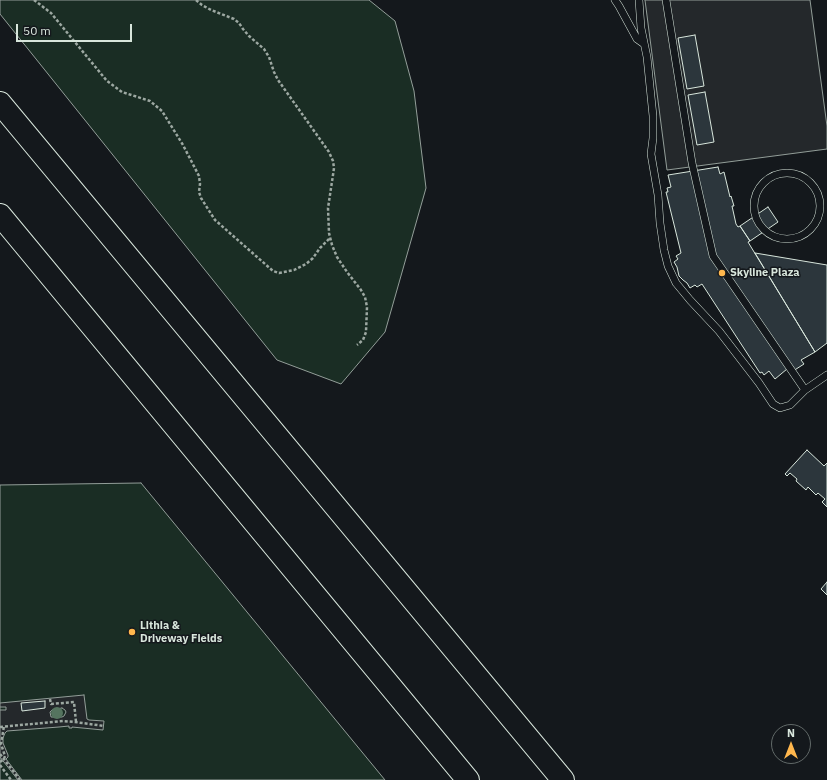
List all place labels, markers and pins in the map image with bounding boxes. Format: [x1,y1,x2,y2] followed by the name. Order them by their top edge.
[730,266,800,280] place label: Skyline Plaza
[717,268,727,278] marker: Skyline Plaza
[140,619,222,645] place label: Lithia & Driveway Fields
[127,627,137,637] marker: Lithia & Driveway Fields

